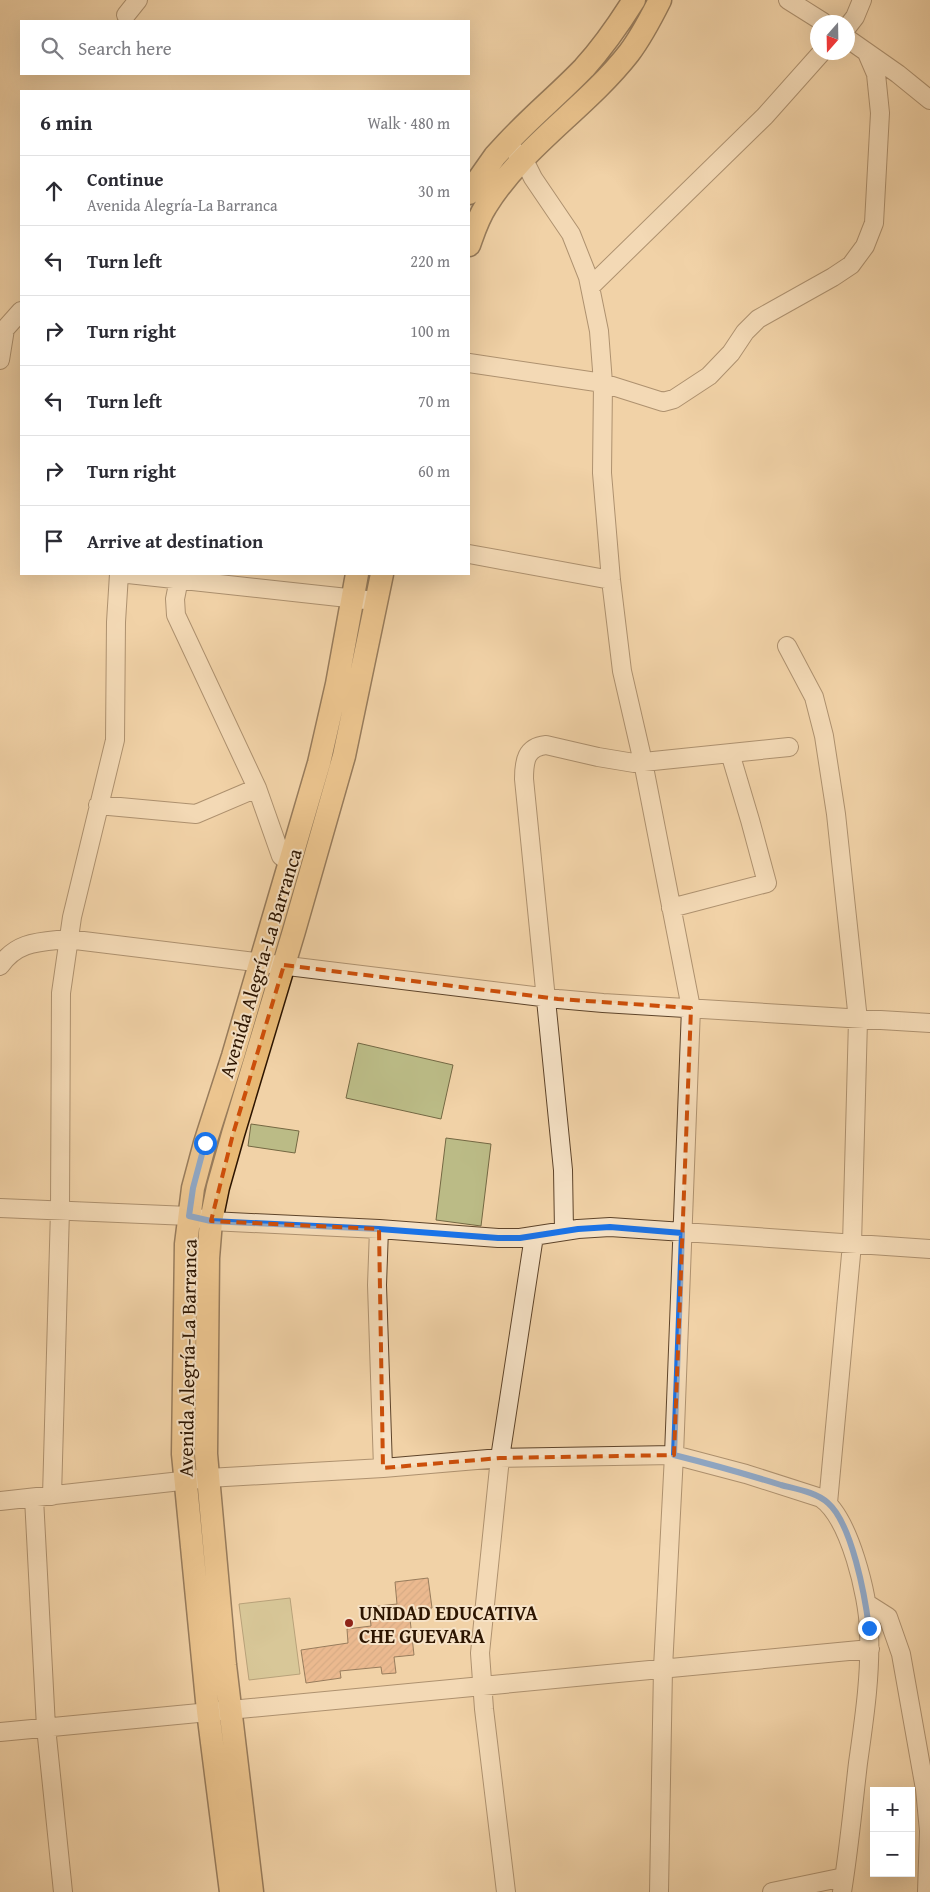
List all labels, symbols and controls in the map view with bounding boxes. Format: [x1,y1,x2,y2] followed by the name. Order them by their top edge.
[810,15,855,60] north arrow
[20,20,470,75] search box
[38,34,66,62] icon: search
[78,34,172,62] text: Search here
[40,107,92,138] text: 6 min
[367,111,450,135] text: Walk · 480 m
[87,165,164,193] text: Continue
[40,177,68,205] icon: ahead
[418,179,450,203] text: 30 m
[87,193,278,217] text: Avenida Alegría-La Barranca
[40,247,68,275] icon: left
[87,247,162,275] text: Turn left
[410,249,450,273] text: 220 m
[40,317,68,345] icon: right
[87,317,176,345] text: Turn right
[410,319,450,343] text: 100 m
[40,387,68,415] icon: left
[87,387,162,415] text: Turn left
[418,389,450,413] text: 70 m
[40,457,68,485] icon: right
[87,457,176,485] text: Turn right
[418,459,450,483] text: 60 m
[40,527,68,555] icon: arrive
[87,527,263,555] text: Arrive at destination
[211,844,309,1081] street label: Avenida Alegría-La Barranca
[194,1132,217,1155] route start
[170,1238,204,1477] street label: Avenida Alegría-La Barranca
[359,1598,538,1650] place label: UNIDAD EDUCATIVA CHE GUEVARA
[343,1617,355,1629] marker: UNIDAD EDUCATIVA CHE GUEVARA
[858,1617,881,1640] route end
[870,1787,915,1877] map controls
[870,1787,915,1832] button: +
[870,1832,915,1877] button: −

